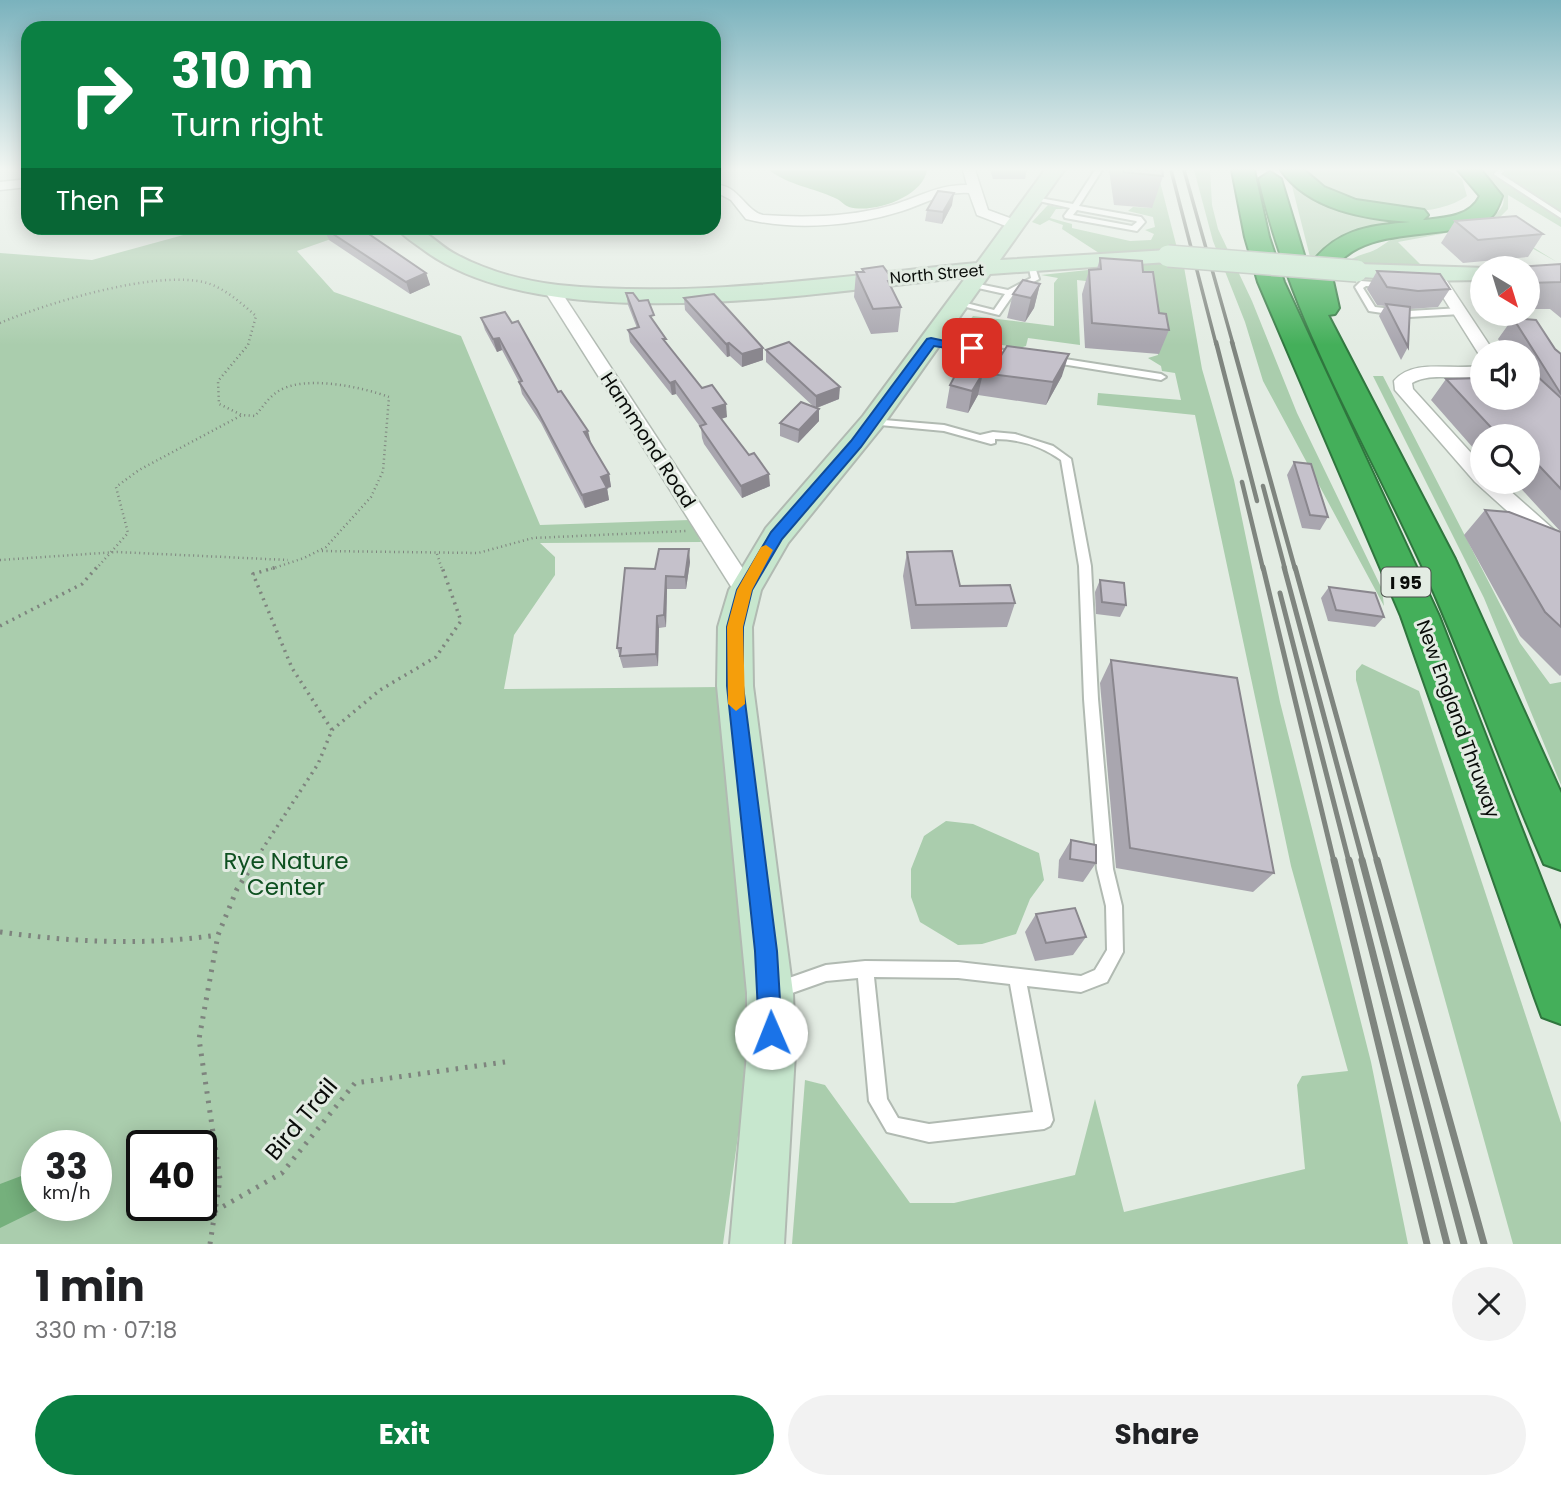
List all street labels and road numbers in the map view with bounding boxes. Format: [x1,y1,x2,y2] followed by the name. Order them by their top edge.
[889,258,985,290] street label: North Street
[594,367,702,513] street label: Hammond Road
[1382,568,1430,596] road number: I 95
[1410,616,1507,822] street label: New England Thruway
[257,1071,345,1167] street label: Bird Trail

